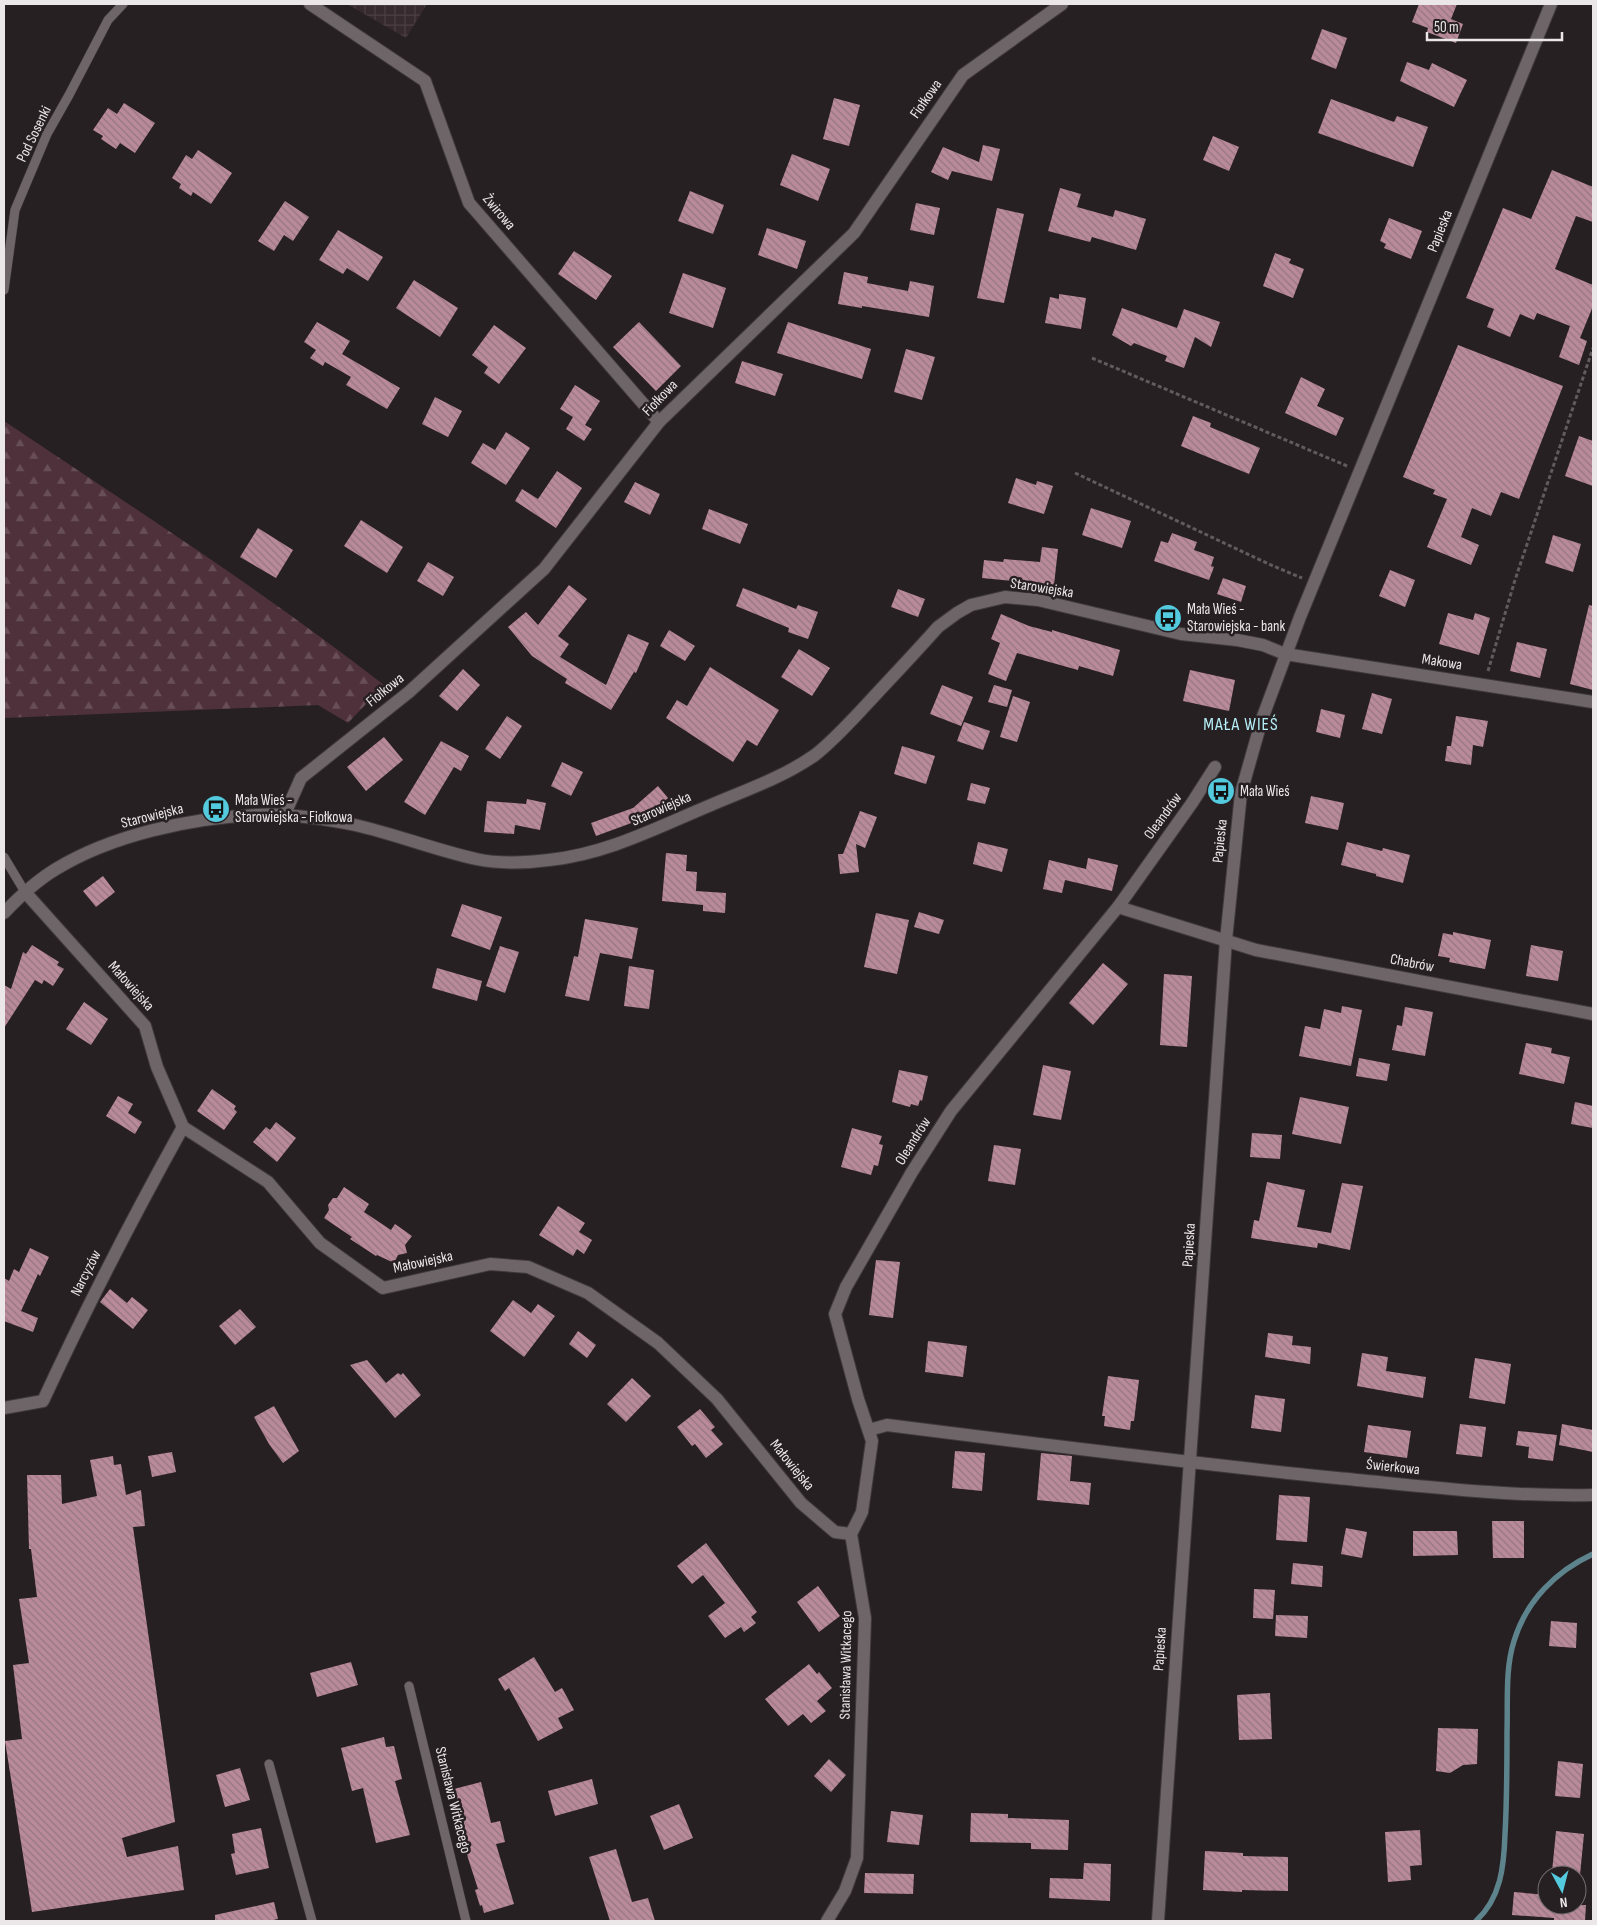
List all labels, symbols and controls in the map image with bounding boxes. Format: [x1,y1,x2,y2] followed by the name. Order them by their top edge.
[1427,10,1562,42] scale bar
[1434,18,1459,37] text: 50 m
[906,76,946,122] street label: Fiołkowa
[12,103,56,165] street label: Pod Sosenki
[478,190,520,234] street label: Żwirowa
[1423,207,1457,255] street label: Papieska
[638,376,682,420] street label: Fiołkowa
[1009,574,1075,602] street label: Starowiejska
[1187,600,1285,636] place label: Mała Wieś - Starowiejska - bank
[1153,603,1183,633] bus stop icon: Mała Wieś - Starowiejska - bank
[1421,649,1464,675] street label: Makowa
[362,669,408,711] street label: Fiołkowa
[1203,714,1279,735] district label: MAŁA WIEŚ
[1206,776,1236,806] bus stop icon: Mała Wieś
[1240,782,1290,801] place label: Mała Wieś
[628,787,694,831] street label: Starowiejska
[1140,788,1187,843] street label: Oleandrów
[235,791,353,827] place label: Mała Wieś - Starowiejska - Fiołkowa
[201,794,231,824] bus stop icon: Mała Wieś - Starowiejska - Fiołkowa
[119,799,185,833] street label: Starowiejska
[1208,818,1232,864] street label: Papieska
[1388,949,1436,977] street label: Chabrów
[104,957,158,1015] street label: Małowiejska
[891,1113,935,1169] street label: Oleandrów
[1178,1222,1200,1268] street label: Papieska
[66,1246,106,1299] street label: Narcyzów
[391,1246,455,1278] street label: Małowiejska
[766,1436,819,1495] street label: Małowiejska
[1365,1455,1421,1479] street label: Świerkowa
[836,1610,856,1720] street label: Stanisława Witkacego
[1149,1626,1171,1672] street label: Papieska
[431,1745,475,1855] street label: Stanisława Witkacego
[1537,1865,1587,1915] north arrow
[1559,1894,1568,1911] text: N

